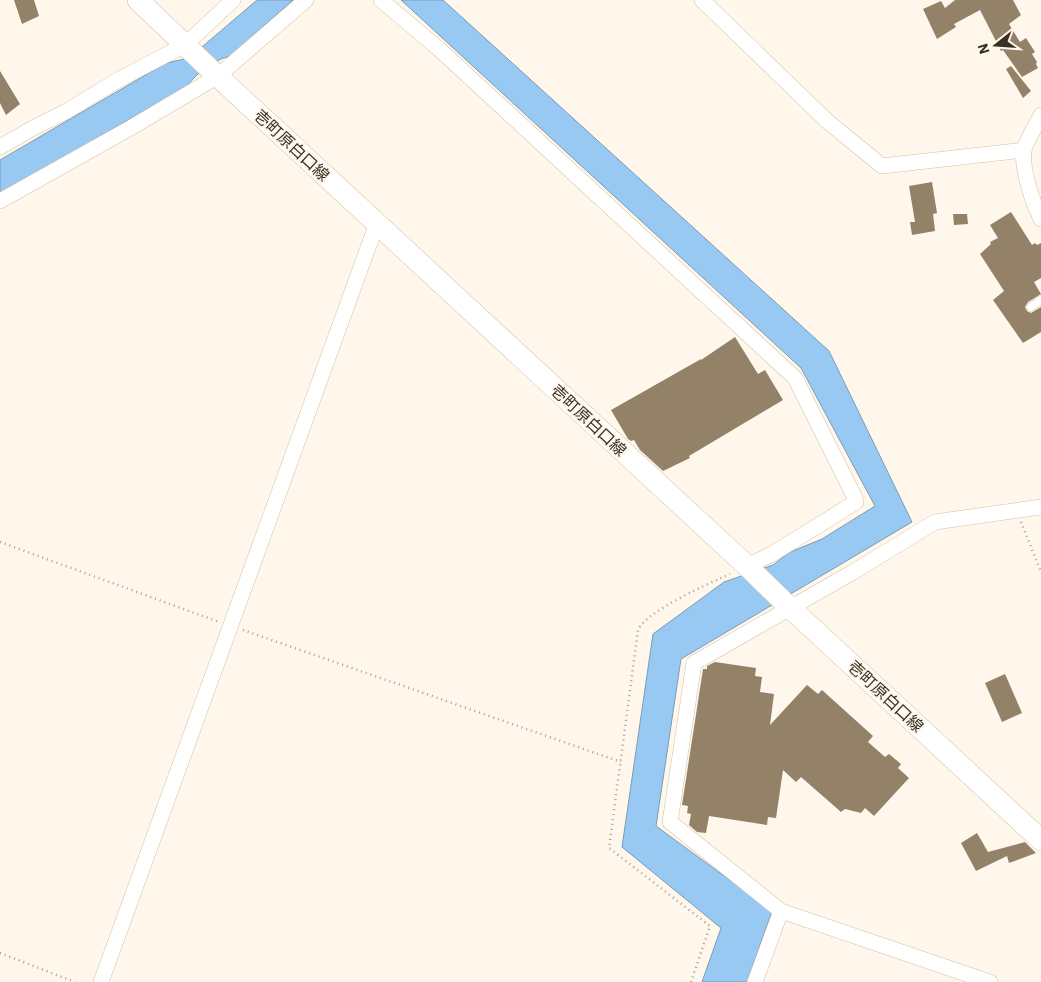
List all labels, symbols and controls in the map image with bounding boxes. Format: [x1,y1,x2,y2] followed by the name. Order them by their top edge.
[971,20,1021,70] north arrow
[973,41,994,56] text: N
[250,105,334,185] street label: 壱町原白口線
[547,380,631,460] street label: 壱町原白口線
[844,656,928,736] street label: 壱町原白口線

